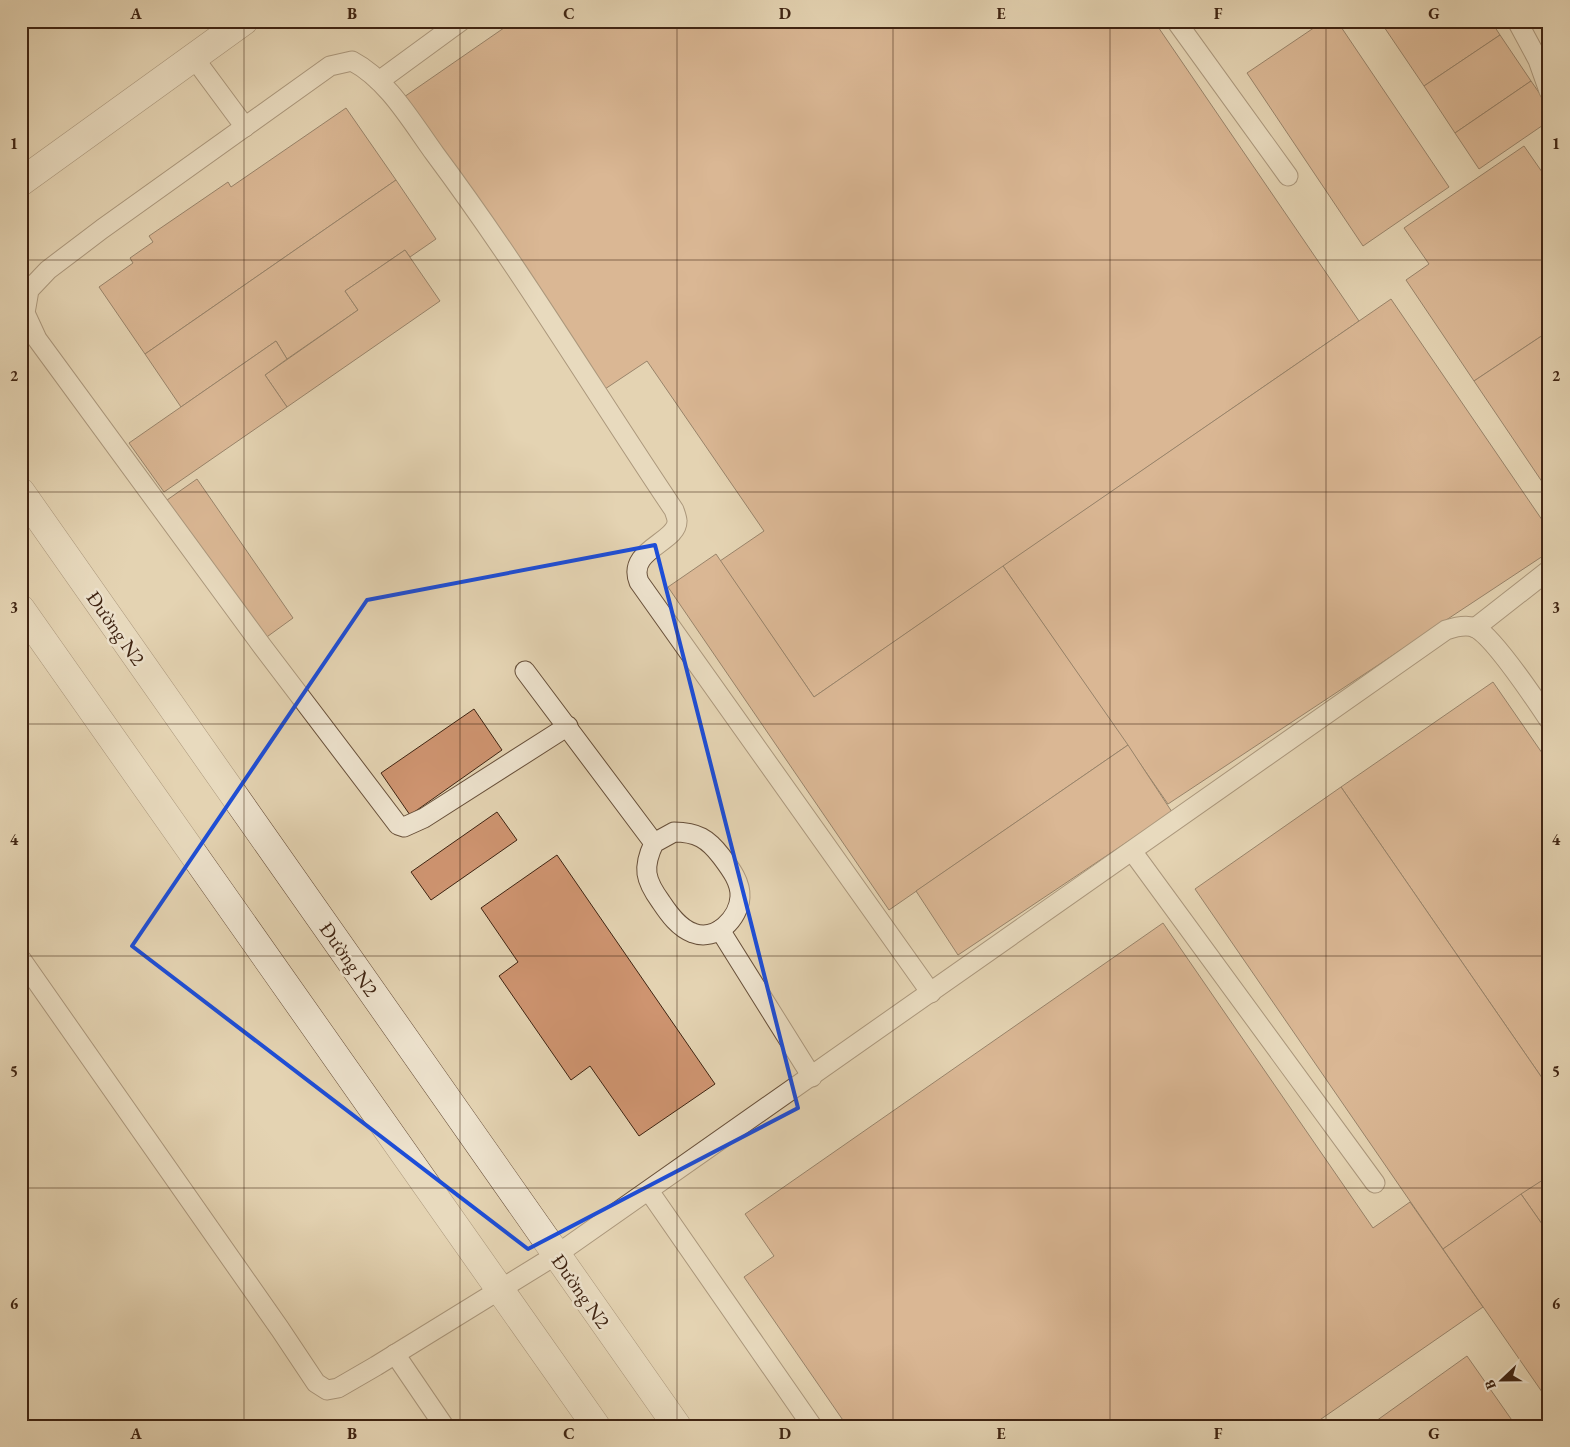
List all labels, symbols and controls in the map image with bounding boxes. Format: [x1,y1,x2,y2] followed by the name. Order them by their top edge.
[129,3,142,24] text: A
[347,3,357,24] text: B
[563,3,575,24] text: C
[779,3,791,24] text: D
[996,3,1006,24] text: E
[1214,3,1223,24] text: F
[1428,3,1440,24] text: G
[10,133,18,154] text: 1
[1552,133,1560,154] text: 1
[10,365,19,386] text: 2
[1552,365,1561,386] text: 2
[81,586,151,671] street label: Đường N2
[10,597,18,618] text: 3
[1552,597,1560,618] text: 3
[10,829,19,850] text: 4
[1552,829,1561,850] text: 4
[314,917,384,1002] street label: Đường N2
[10,1061,18,1082] text: 5
[1552,1061,1560,1082] text: 5
[546,1249,616,1334] street label: Đường N2
[10,1293,19,1314] text: 6
[1552,1293,1561,1314] text: 6
[1478,1354,1528,1404] north arrow
[1480,1377,1500,1392] text: B
[129,1423,142,1444] text: A
[347,1423,357,1444] text: B
[563,1423,575,1444] text: C
[779,1423,791,1444] text: D
[996,1423,1006,1444] text: E
[1214,1423,1223,1444] text: F
[1428,1423,1440,1444] text: G

